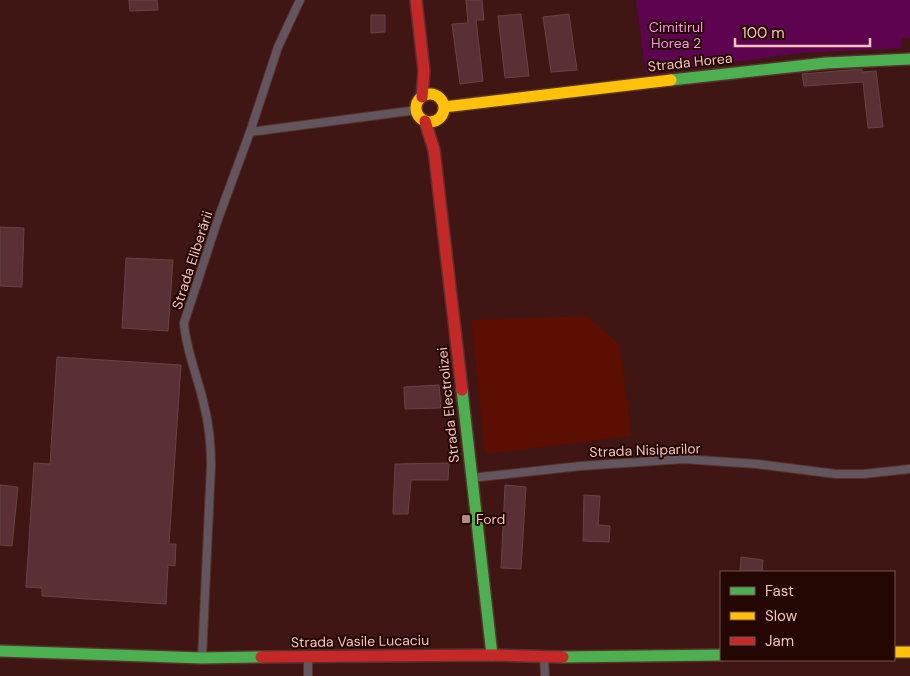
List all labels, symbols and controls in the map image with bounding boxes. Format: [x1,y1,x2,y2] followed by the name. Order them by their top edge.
[735,15,870,47] scale bar
[649,18,703,52] park label: Cimitirul Horea 2
[742,23,785,43] text: 100 m
[647,49,733,75] street label: Strada Horea
[168,209,216,311] street label: Strada Eliberării
[433,346,463,464] street label: Strada Electrolizei
[589,439,701,461] street label: Strada Nisiparilor
[476,510,505,528] place label: Ford
[460,513,472,525] marker: Ford
[720,571,895,661] legend
[765,581,794,601] text: Fast
[765,606,798,626] text: Slow
[291,631,429,651] street label: Strada Vasile Lucaciu
[765,631,794,651] text: Jam

